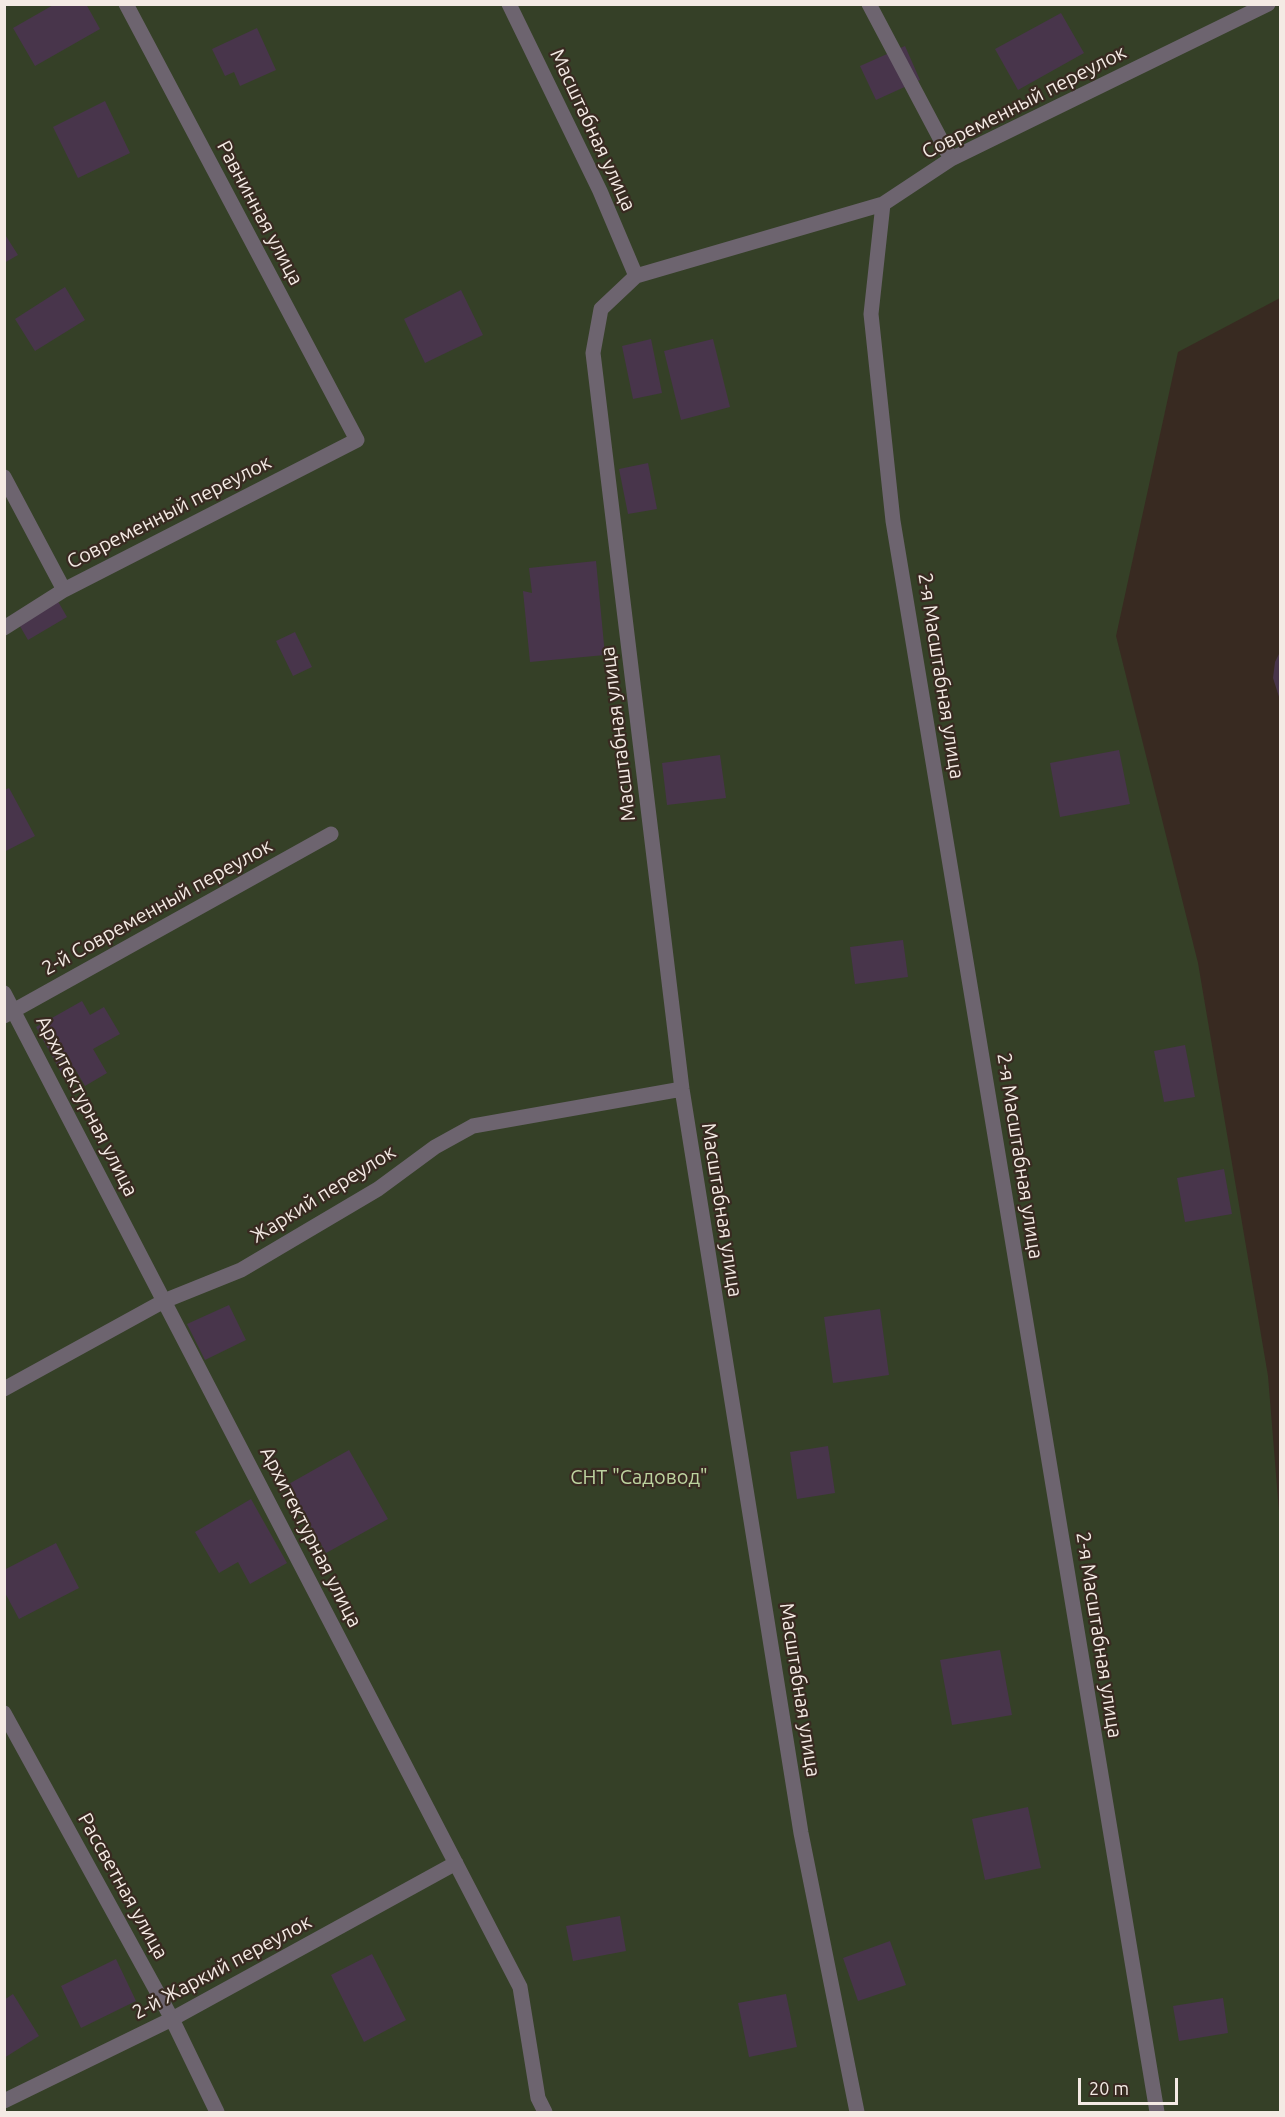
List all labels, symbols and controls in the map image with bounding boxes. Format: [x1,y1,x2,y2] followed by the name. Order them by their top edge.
[918,40,1130,164] street label: Современный переулок
[545,45,641,215] street label: Масштабная улица
[212,137,308,289] street label: Равнинная улица
[63,450,275,574] street label: Современный переулок
[913,571,969,781] street label: 2-я Масштабная улица
[595,645,641,823] street label: Масштабная улица
[38,834,276,980] street label: 2-й Современный переулок
[31,1012,143,1200] street label: Архитектурная улица
[992,1051,1048,1261] street label: 2-я Масштабная улица
[696,1121,748,1299] street label: Масштабная улица
[246,1140,400,1248] street label: Жаркий переулок
[255,1443,367,1631] street label: Архитектурная улица
[570,1465,708,1489] park label: СНТ "Садовод"
[1071,1530,1127,1740] street label: 2-я Масштабная улица
[774,1601,826,1779] street label: Масштабная улица
[73,1809,173,1963] street label: Рассветная улица
[128,1910,316,2024] street label: 2-й Жаркий переулок
[1081,2066,1182,2104] scale bar
[1089,2078,1129,2098] text: 20 m

